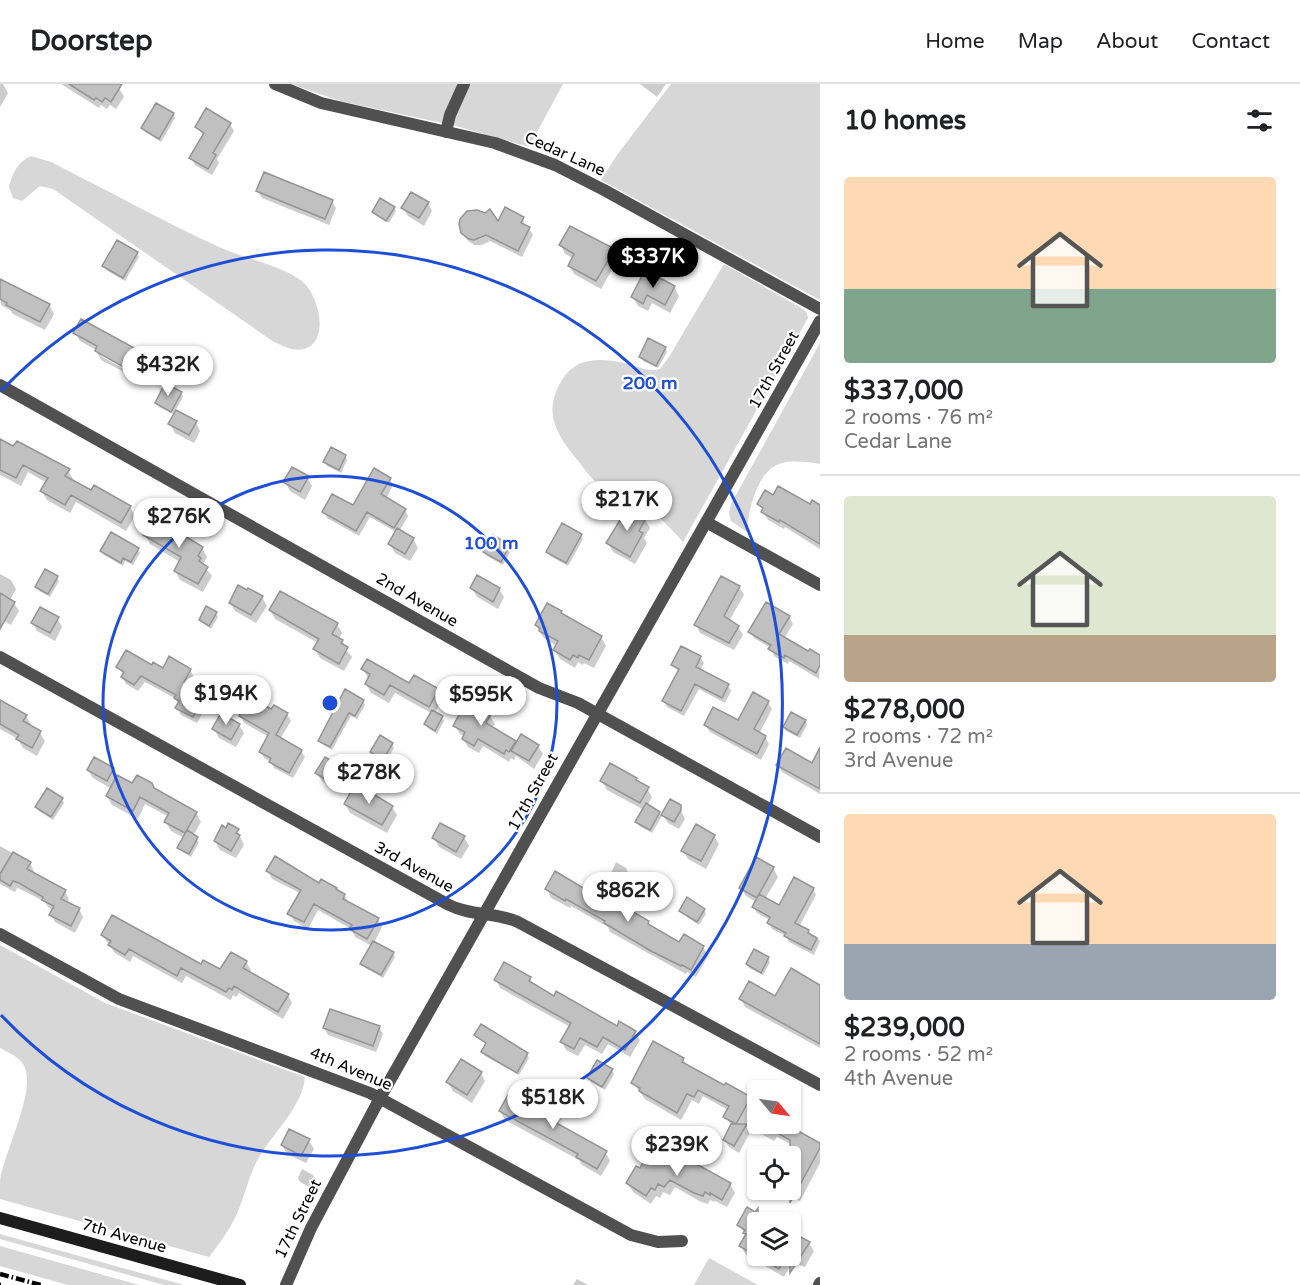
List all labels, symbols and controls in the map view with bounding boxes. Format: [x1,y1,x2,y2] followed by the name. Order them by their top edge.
[30,24,153,58] text: Doorstep
[925,29,985,54] text: Home
[1018,29,1063,54] text: Map
[1096,29,1158,54] text: About
[1191,29,1270,54] text: Contact
[1243,104,1276,137] icon: filters
[844,105,966,136] text: 10 homes
[522,127,608,181] street label: Cedar Lane
[1006,216,1114,324] icon: home
[611,238,695,289] pin: $337K
[621,245,685,269] text: $337K
[744,328,804,412] street label: 17th Street
[126,346,210,397] pin: $432K
[136,353,200,377] text: $432K
[622,372,678,394] text: 200 m
[844,375,963,406] text: $337,000
[844,406,993,430] text: 2 rooms · 76 m²
[844,430,952,454] text: Cedar Lane
[585,481,669,532] pin: $217K
[595,488,659,512] text: $217K
[137,498,221,549] pin: $276K
[147,505,211,529] text: $276K
[463,532,519,554] text: 100 m
[1006,535,1114,643] icon: home
[372,569,462,631] street label: 2nd Avenue
[184,675,268,726] pin: $194K
[439,676,523,727] pin: $595K
[194,682,258,706] text: $194K
[449,683,513,707] text: $595K
[320,693,340,713] centre of rings
[844,694,965,725] text: $278,000
[844,725,993,749] text: 2 rooms · 72 m²
[844,749,953,773] text: 3rd Avenue
[503,750,563,834] street label: 17th Street
[327,754,411,805] pin: $278K
[337,761,401,785] text: $278K
[371,837,457,897] street label: 3rd Avenue
[1006,853,1114,961] icon: home
[586,872,670,923] pin: $862K
[596,879,660,903] text: $862K
[844,1012,965,1043] text: $239,000
[307,1043,395,1095] street label: 4th Avenue
[844,1043,993,1067] text: 2 rooms · 52 m²
[844,1067,953,1091] text: 4th Avenue
[511,1079,595,1130] pin: $518K
[747,1080,801,1134] north arrow
[747,1080,801,1266] map controls
[521,1086,585,1110] text: $518K
[635,1126,719,1177] pin: $239K
[645,1133,709,1157] text: $239K
[747,1146,801,1200] button: locate
[270,1176,326,1262] street label: 17th Street
[747,1212,801,1266] button: layers
[79,1214,169,1258] street label: 7th Avenue

